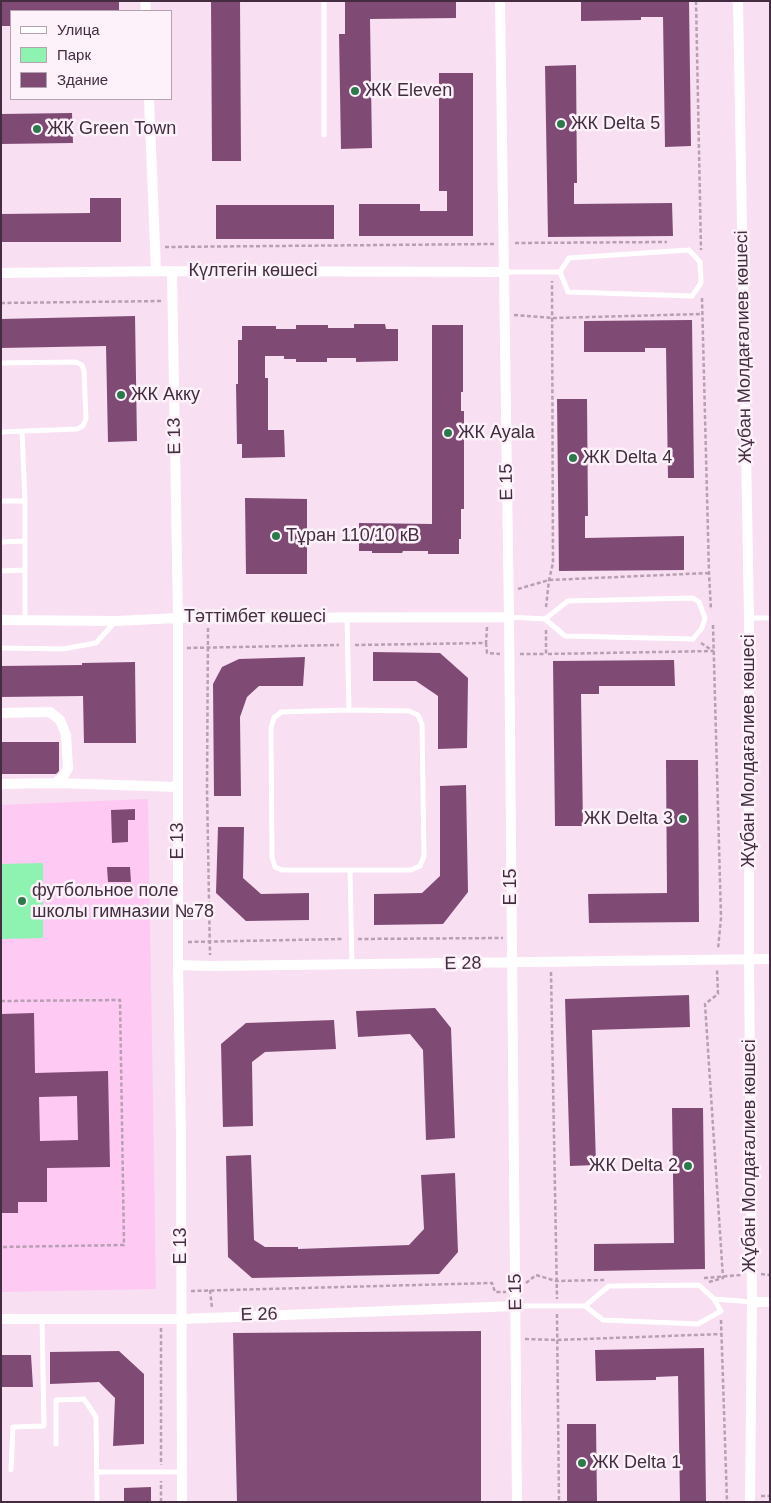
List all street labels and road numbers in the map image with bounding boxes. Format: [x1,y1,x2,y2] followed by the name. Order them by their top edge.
[731,230,757,464] street label: Жұбан Молдағалиев көшесі
[189,260,317,282] street label: Күлтегін көшесі
[164,417,186,455] street label: E 13
[496,463,518,501] street label: E 15
[184,606,326,628] street label: Тәттімбет көшесі
[738,634,760,868] street label: Жұбан Молдағалиев көшесі
[167,822,189,860] street label: E 13
[500,868,522,906] street label: E 15
[444,953,482,975] street label: E 28
[739,1039,761,1273] street label: Жұбан Молдағалиев көшесі
[170,1227,192,1265] street label: E 13
[505,1273,527,1311] street label: E 15
[240,1304,278,1326] street label: E 26

